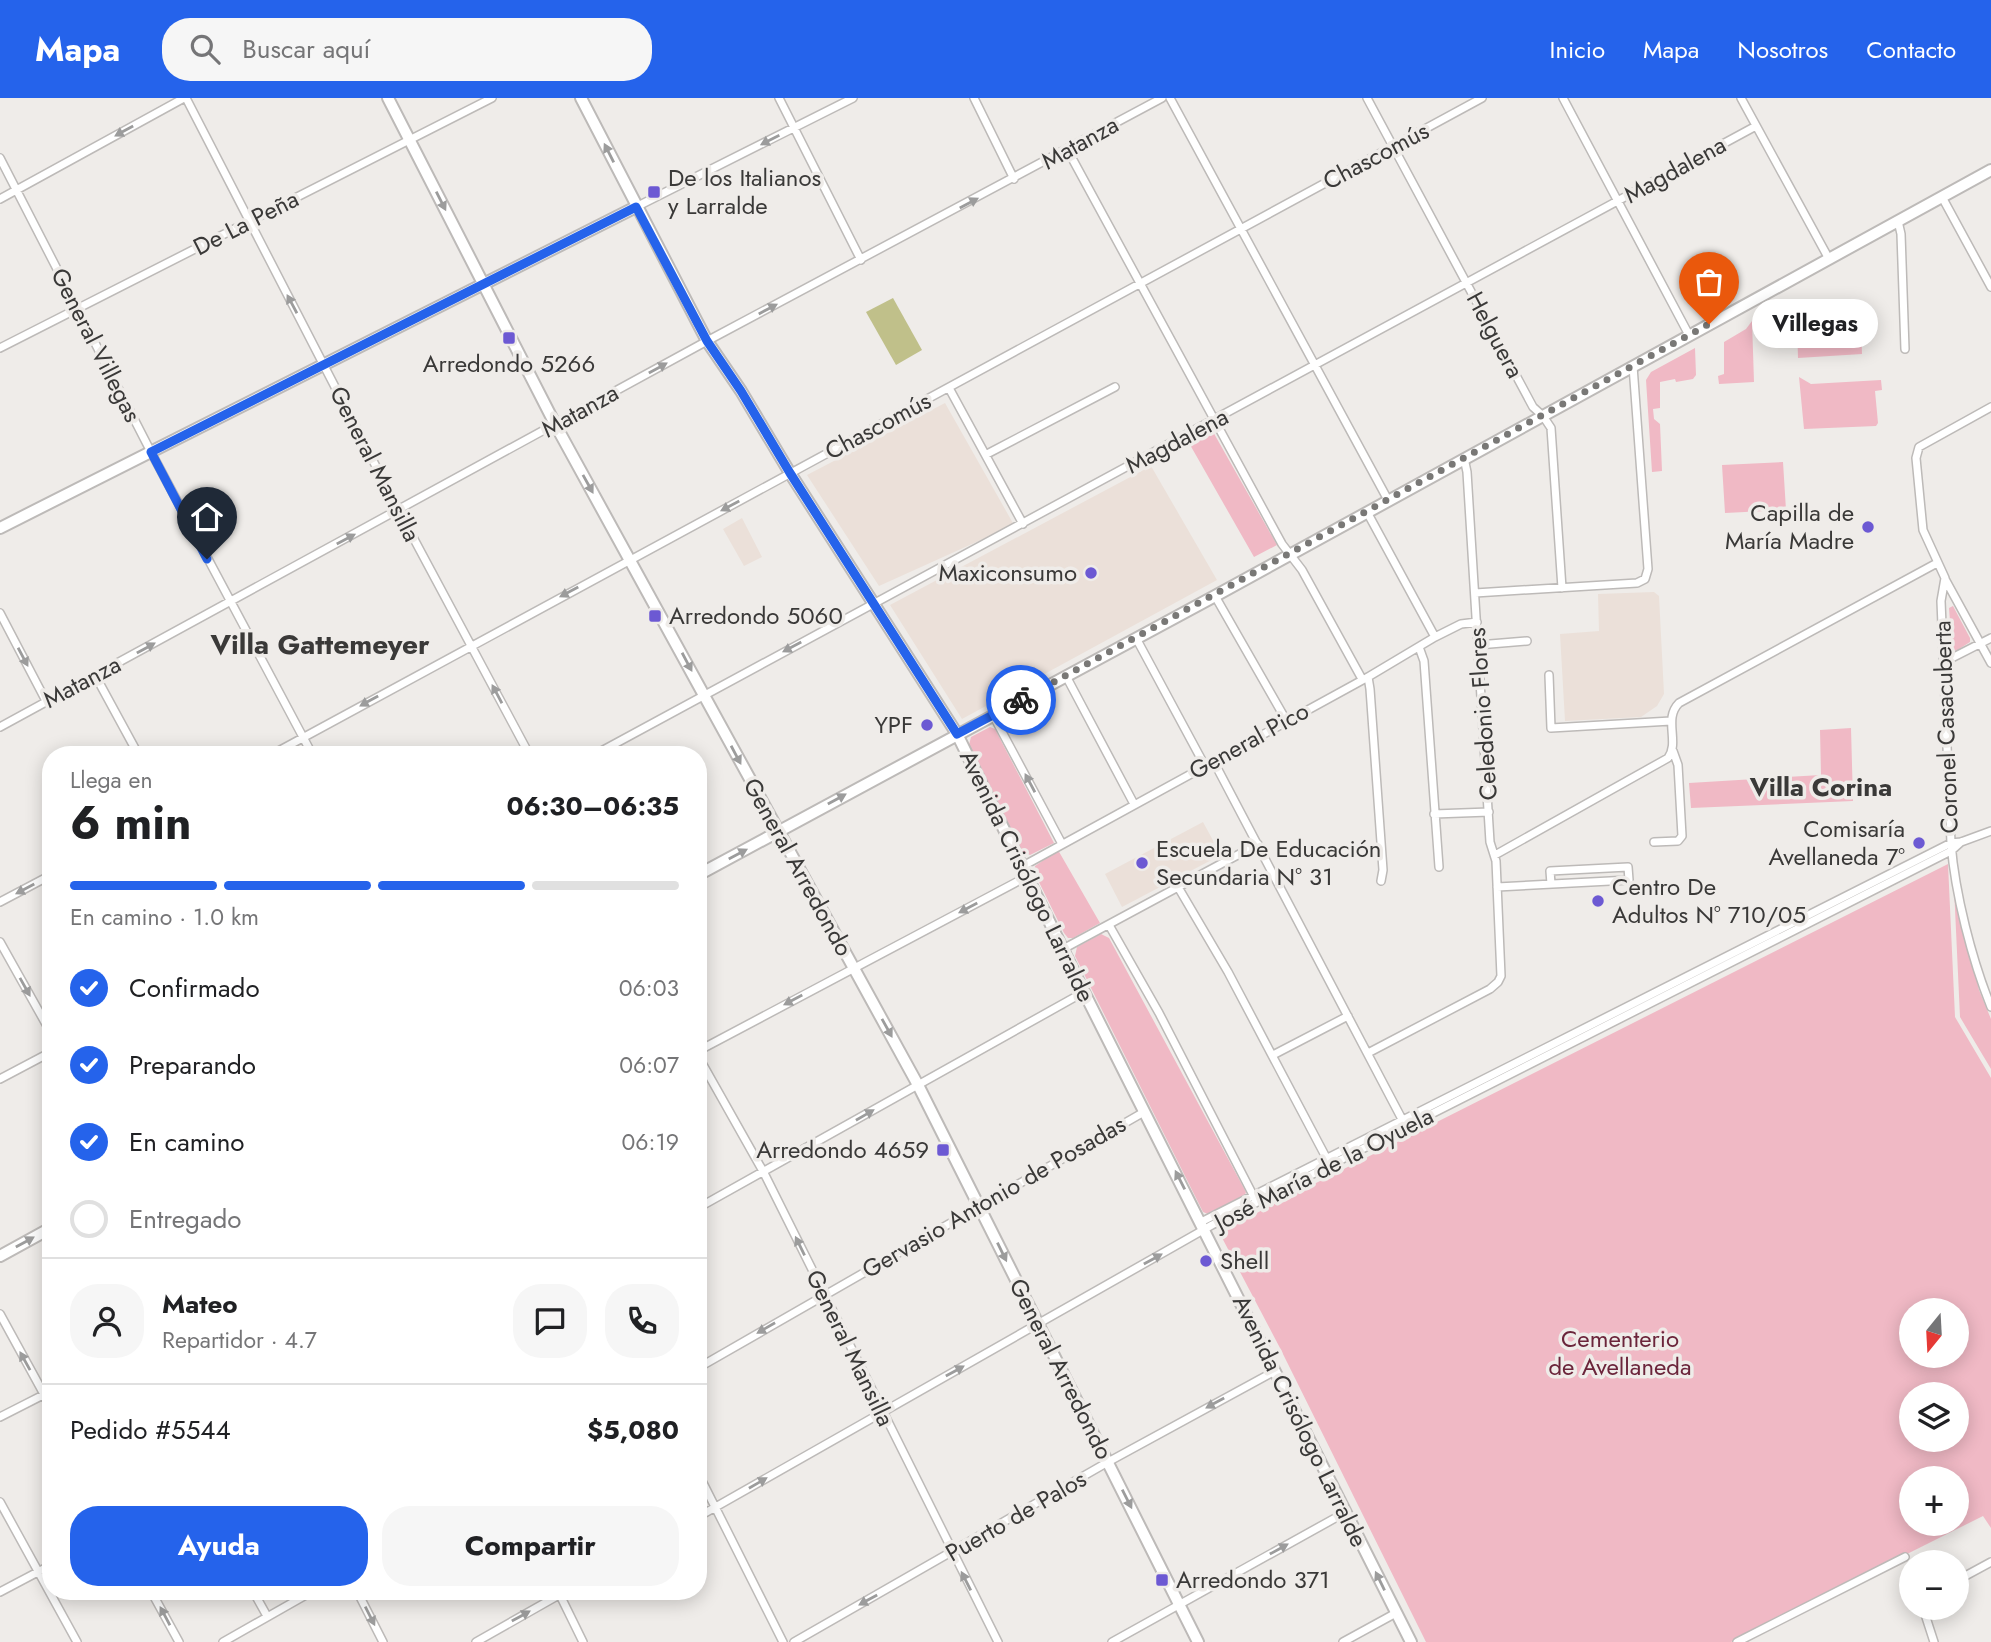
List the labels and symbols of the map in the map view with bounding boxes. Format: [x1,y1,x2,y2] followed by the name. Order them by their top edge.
[1035,107,1125,178] street label: Matanza
[1316,113,1435,198] street label: Chascomús
[115,125,134,137] one-way arrow
[1617,127,1732,212] street label: Magdalena
[760,135,780,146] one-way arrow
[603,143,614,163] one-way arrow
[668,160,821,223] place label: De los Italianos y Larralde
[187,181,305,264] street label: De La Peña
[646,184,662,200] marker: De los Italianos y Larralde
[435,191,446,211] one-way arrow
[959,197,978,209] one-way arrow
[1679,252,1739,324] pin
[43,262,150,428] street label: General Villegas
[1458,285,1533,384] street label: Helguera
[287,294,298,314] one-way arrow
[1751,300,1877,348] callout: Villegas
[758,304,778,316] one-way arrow
[501,330,517,346] marker: Arredondo 5266
[423,346,595,381] place label: Arredondo 5266
[649,362,668,374] one-way arrow
[535,375,625,446] street label: Matanza
[321,380,430,548] street label: General Mansilla
[818,383,937,468] street label: Chascomús
[1119,399,1234,482] street label: Magdalena
[582,474,594,494] one-way arrow
[177,487,237,559] pin
[1725,495,1854,558] place label: Capilla de María Madre
[720,500,740,512] one-way arrow
[1860,519,1876,535] marker: Capilla de María Madre
[336,533,356,545] one-way arrow
[938,555,1077,590] place label: Maxiconsumo
[1083,565,1099,581] marker: Maxiconsumo
[559,586,579,598] one-way arrow
[669,598,843,633] place label: Arredondo 5060
[647,608,663,624] marker: Arredondo 5060
[1924,620,1967,834] street label: Coronel Casacuberta
[210,624,430,665] district label: Villa Gattemeyer
[1459,626,1506,802] street label: Celedonio Flores
[136,642,156,653] one-way arrow
[782,642,802,653] one-way arrow
[37,647,127,717] street label: Matanza
[17,648,29,667] one-way arrow
[680,653,692,673] one-way arrow
[986,665,1056,735] courier
[492,684,503,704] one-way arrow
[1182,693,1315,788] street label: General Pico
[360,695,379,707] one-way arrow
[874,707,913,742] place label: YPF
[919,717,935,733] marker: YPF
[951,744,1104,1008] street label: Avenida Crisólogo Larralde
[730,745,742,764] one-way arrow
[1749,768,1892,806] district label: Villa Corina
[735,771,862,962] street label: General Arredondo
[1024,773,1036,793] one-way arrow
[827,794,847,805] one-way arrow
[1769,811,1905,874] place label: Comisaría Avellaneda 7°
[1156,831,1381,894] place label: Escuela De Educación Secundaria Nº 31
[1911,835,1927,851] marker: Comisaría Avellaneda 7°
[728,848,748,859] one-way arrow
[1134,855,1150,871] marker: Escuela De Educación Secundaria Nº 31
[1612,869,1806,932] place label: Centro De Adultos Nº 710/05
[16,883,35,895] one-way arrow
[1590,893,1606,909] marker: Centro De Adultos Nº 710/05
[958,902,977,914] one-way arrow
[19,978,31,997] one-way arrow
[783,994,803,1006] one-way arrow
[881,1019,893,1038] one-way arrow
[1205,1098,1439,1240] street label: José María de la Oyuela
[855,1107,1132,1287] street label: Gervasio Antonio de Posadas
[855,1109,874,1121] one-way arrow
[756,1132,929,1167] place label: Arredondo 4659
[935,1142,951,1158] marker: Arredondo 4659
[1175,1170,1186,1190] one-way arrow
[16,1236,35,1248] one-way arrow
[794,1236,805,1256] one-way arrow
[997,1242,1008,1262] one-way arrow
[1220,1243,1269,1278] place label: Shell
[1144,1253,1163,1265] one-way arrow
[1198,1253,1214,1269] marker: Shell
[797,1263,904,1432] street label: General Mansilla
[1001,1272,1122,1465] street label: General Arredondo
[1224,1289,1377,1553] street label: Avenida Crisólogo Larralde
[1899,1298,1969,1368] north arrow
[1548,1321,1692,1384] park label: Cementerio de Avellaneda
[756,1322,775,1334] one-way arrow
[19,1351,31,1370] one-way arrow
[945,1365,965,1377] one-way arrow
[1205,1398,1225,1409] one-way arrow
[939,1461,1093,1570] street label: Puerto de Palos
[748,1477,767,1490] one-way arrow
[1121,1489,1132,1509] one-way arrow
[1269,1543,1288,1555] one-way arrow
[1176,1562,1330,1597] place label: Arredondo 371
[961,1571,973,1591] one-way arrow
[1374,1571,1385,1591] one-way arrow
[1154,1572,1170,1588] marker: Arredondo 371
[858,1594,878,1606] one-way arrow
[364,1606,375,1626] one-way arrow
[159,1607,171,1626] one-way arrow
[511,1610,531,1622] one-way arrow

